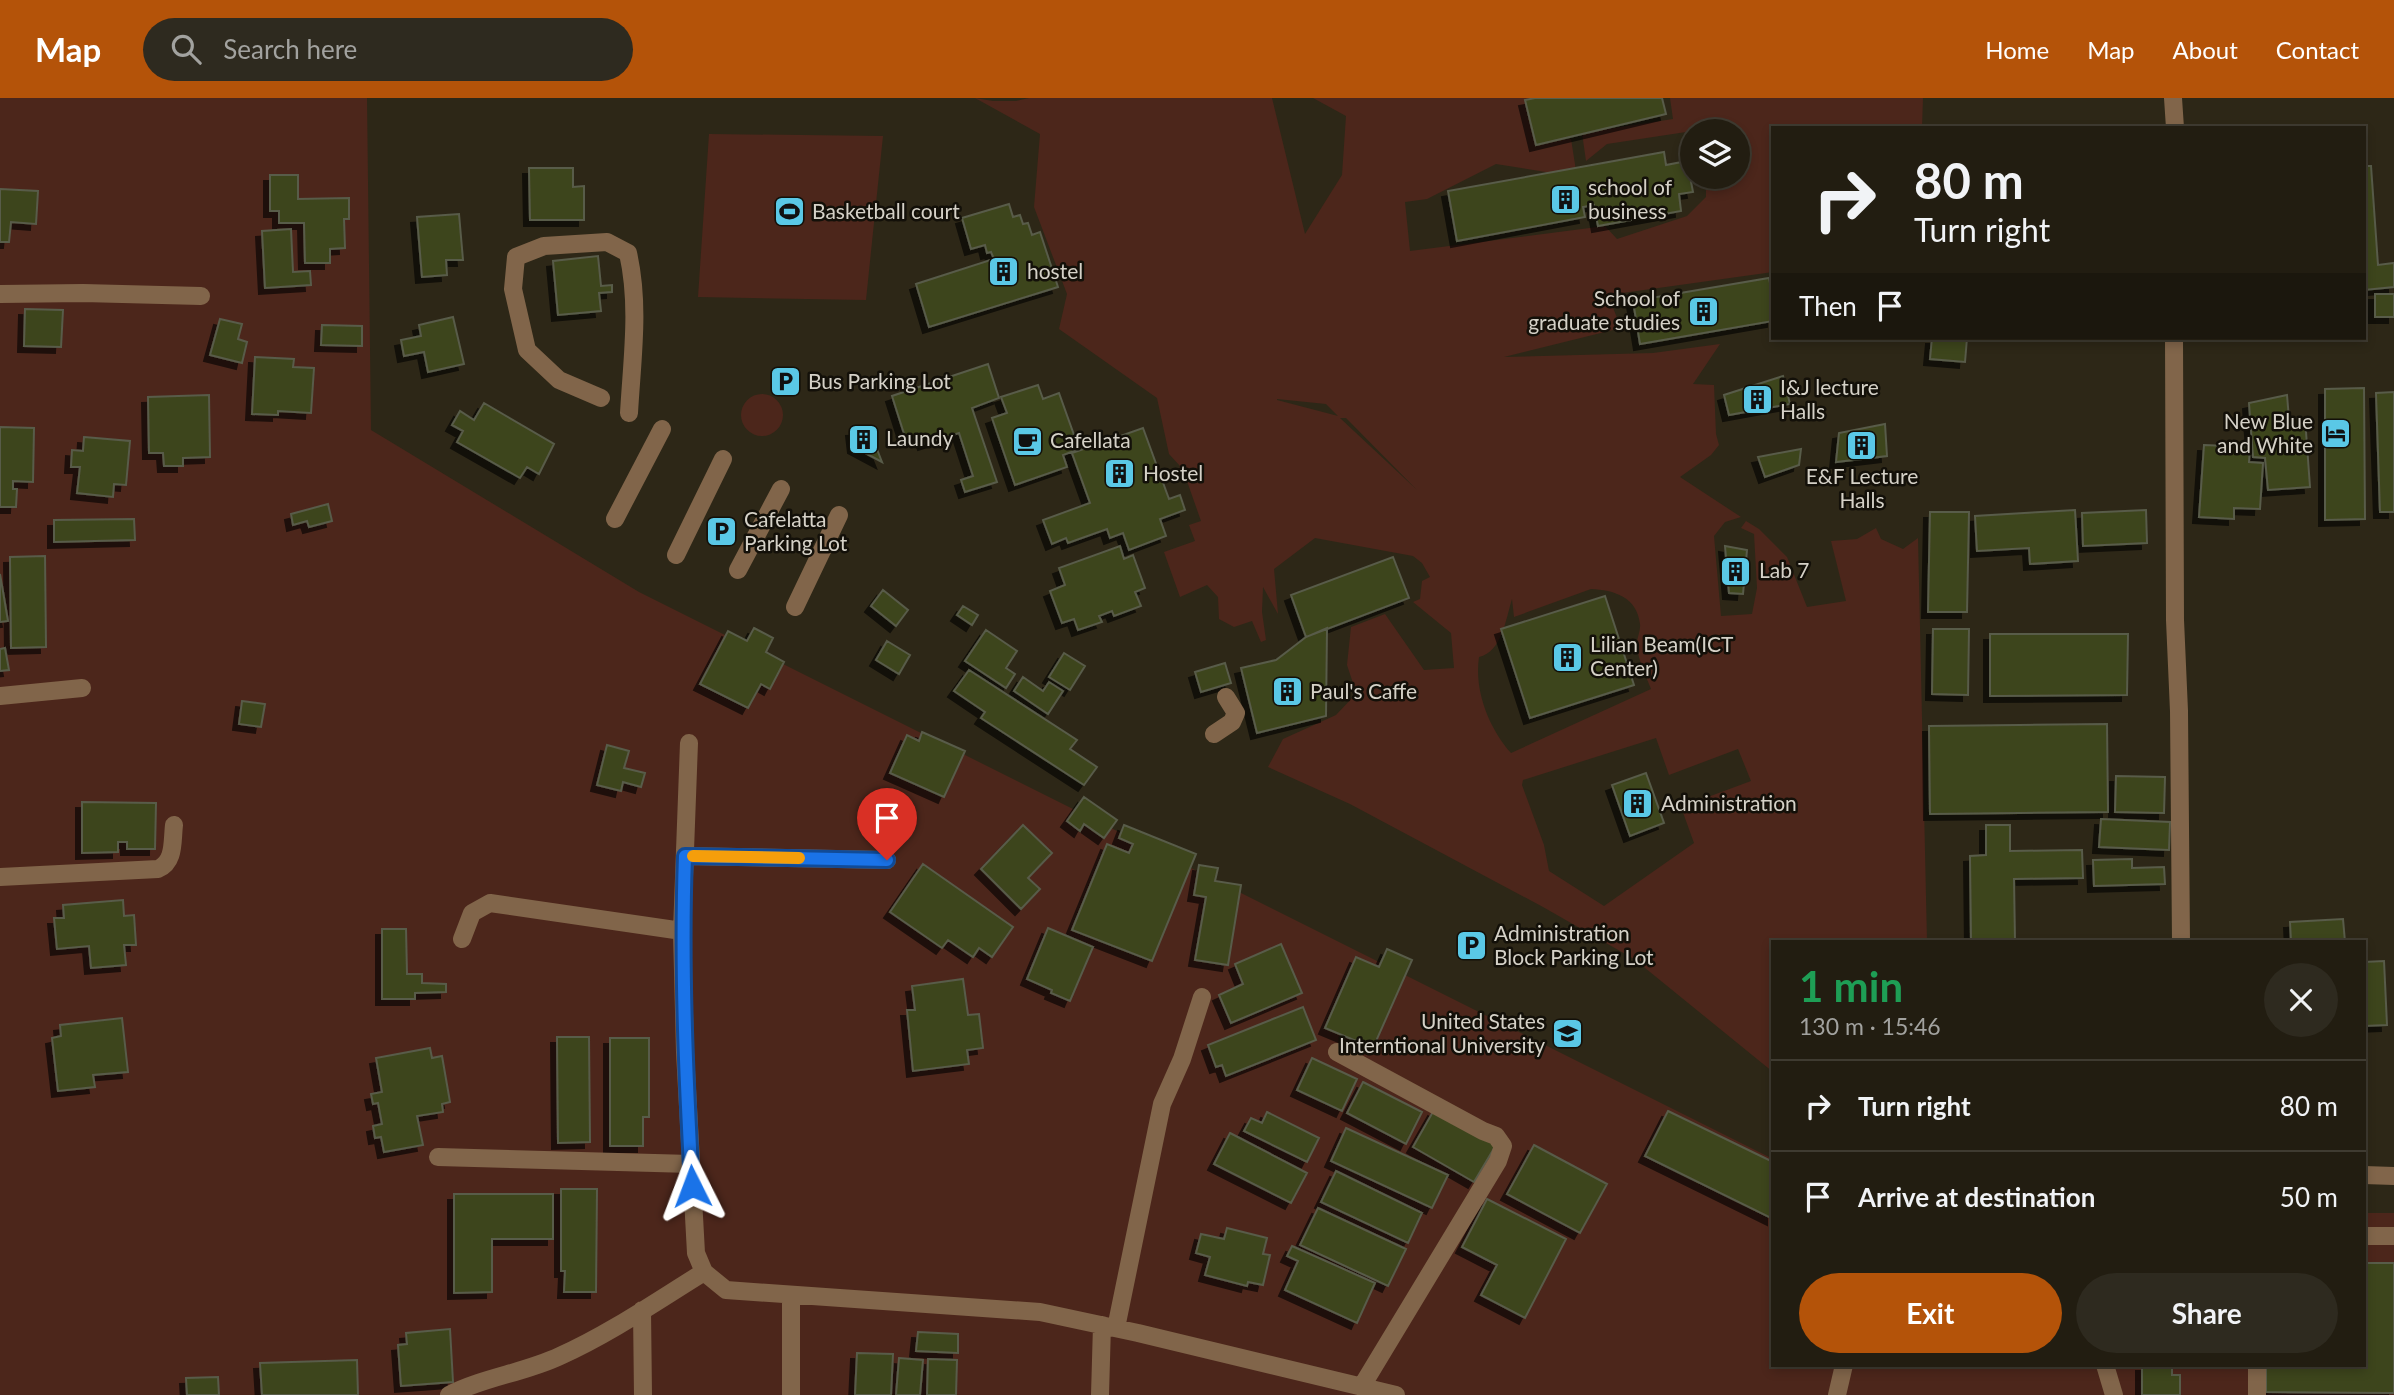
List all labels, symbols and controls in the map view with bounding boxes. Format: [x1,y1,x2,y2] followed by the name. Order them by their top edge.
[143,18,633,81] search box
[35,29,101,69] text: Map
[167,30,205,68] icon: search
[223,33,357,65] text: Search here
[1985,35,2049,64] text: Home
[2087,35,2135,64] text: Map
[2173,35,2238,64] text: About
[2276,35,2359,64] text: Contact
[1680,119,1750,189] map controls
[1680,119,1750,189] button: layers
[1914,151,2024,209] text: 80 m
[1799,154,1890,245] icon: right
[1588,174,1673,223] place label: school of business
[1548,183,1582,217] building icon: school of business
[772,195,806,229] sports icon: Basketball court
[812,198,960,223] place label: Basketball court
[1914,210,2050,249] text: Turn right
[987,255,1021,289] building icon: hostel
[1027,258,1083,283] place label: hostel
[1528,285,1681,334] place label: School of graduate studies
[1871,287,1909,325] icon: arrive
[1799,290,1857,322] text: Then
[1686,294,1720,328] building icon: School of graduate studies
[768,365,802,399] parking icon: Bus Parking Lot
[808,368,951,393] place label: Bus Parking Lot
[1780,374,1879,423] place label: I&J lecture Halls
[1740,383,1774,417] building icon: I&J lecture Halls
[2217,408,2313,457] place label: New Blue and White
[2319,417,2353,451] hotel icon: New Blue and White
[846,422,880,456] building icon: Laundy
[1010,424,1044,458] cafe icon: Cafellata
[886,425,953,450] place label: Laundy
[1050,427,1131,452] place label: Cafellata
[1845,428,1879,462] building icon: E&F Lecture Halls
[1103,457,1137,491] building icon: Hostel
[1143,460,1203,485] place label: Hostel
[1806,463,1918,512] place label: E&F Lecture Halls
[744,506,848,555] place label: Cafelatta Parking Lot
[704,515,738,549] parking icon: Cafelatta Parking Lot
[1719,554,1753,588] building icon: Lab 7
[1759,557,1810,582] place label: Lab 7
[1590,631,1734,680] place label: Lilian Beam(ICT Center)
[1550,640,1584,674] building icon: Lilian Beam(ICT Center)
[1270,675,1304,709] building icon: Paul's Caffe
[1310,678,1417,703] place label: Paul's Caffe
[1621,787,1655,821] building icon: Administration
[857,788,917,860] pin
[1661,790,1797,815] place label: Administration
[868,799,906,837] icon: arrive
[1494,920,1654,969] place label: Administration Block Parking Lot
[1454,929,1488,963] parking icon: Administration Block Parking Lot
[1799,961,1903,1011] text: 1 min
[2264,963,2338,1037] button: close
[1339,1008,1545,1057] place label: United States Interntional University
[1799,1012,1941,1040] text: 130 m · 15:46
[1551,1017,1585,1051] school or university icon: United States Interntional University
[1799,1087,1837,1125] icon: right
[1858,1090,1971,1122] text: Turn right
[2280,1090,2338,1122] text: 80 m
[655,1149,729,1223] position arrow
[1799,1178,1837,1216] icon: arrive
[1858,1181,2095,1213] text: Arrive at destination
[2280,1181,2338,1213] text: 50 m
[1799,1273,2062,1353] button: Exit
[2076,1273,2338,1353] button: Share

